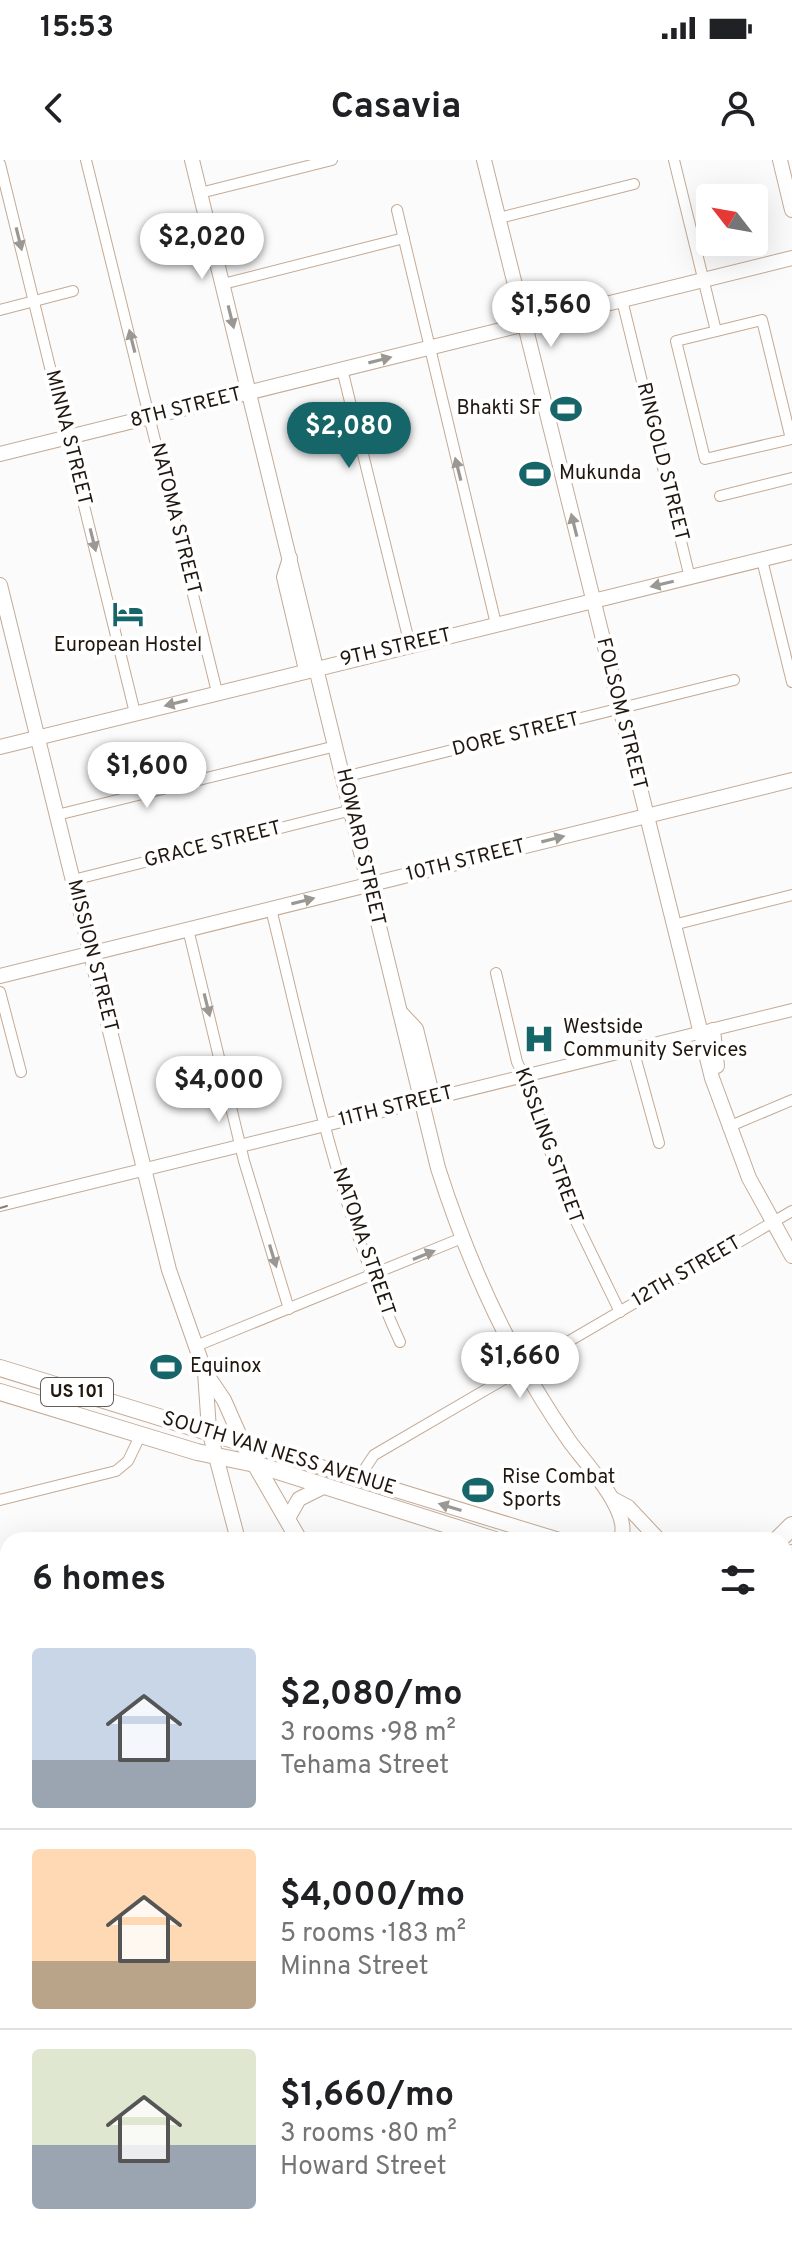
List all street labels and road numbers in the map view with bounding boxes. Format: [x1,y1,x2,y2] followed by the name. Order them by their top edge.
[39,367,97,509] street label: MINNA STREET
[630,380,694,544] street label: RINGOLD STREET
[128,382,244,434] street label: 8TH STREET
[144,440,206,598] street label: NATOMA STREET
[338,623,454,673] street label: 9TH STREET
[590,635,652,793] street label: FOLSOM STREET
[450,707,582,763] street label: DORE STREET
[329,766,391,928] street label: HOWARD STREET
[142,815,284,875] street label: GRACE STREET
[404,834,528,888] street label: 10TH STREET
[60,877,124,1035] street label: MISSION STREET
[508,1064,588,1228] street label: KISSLING STREET
[336,1080,456,1134] street label: 11TH STREET
[325,1164,401,1320] street label: NATOMA STREET
[628,1230,746,1314] street label: 12TH STREET
[41,1378,113,1406] road number: US 101
[159,1406,399,1502] street label: SOUTH VAN NESS AVENUE

